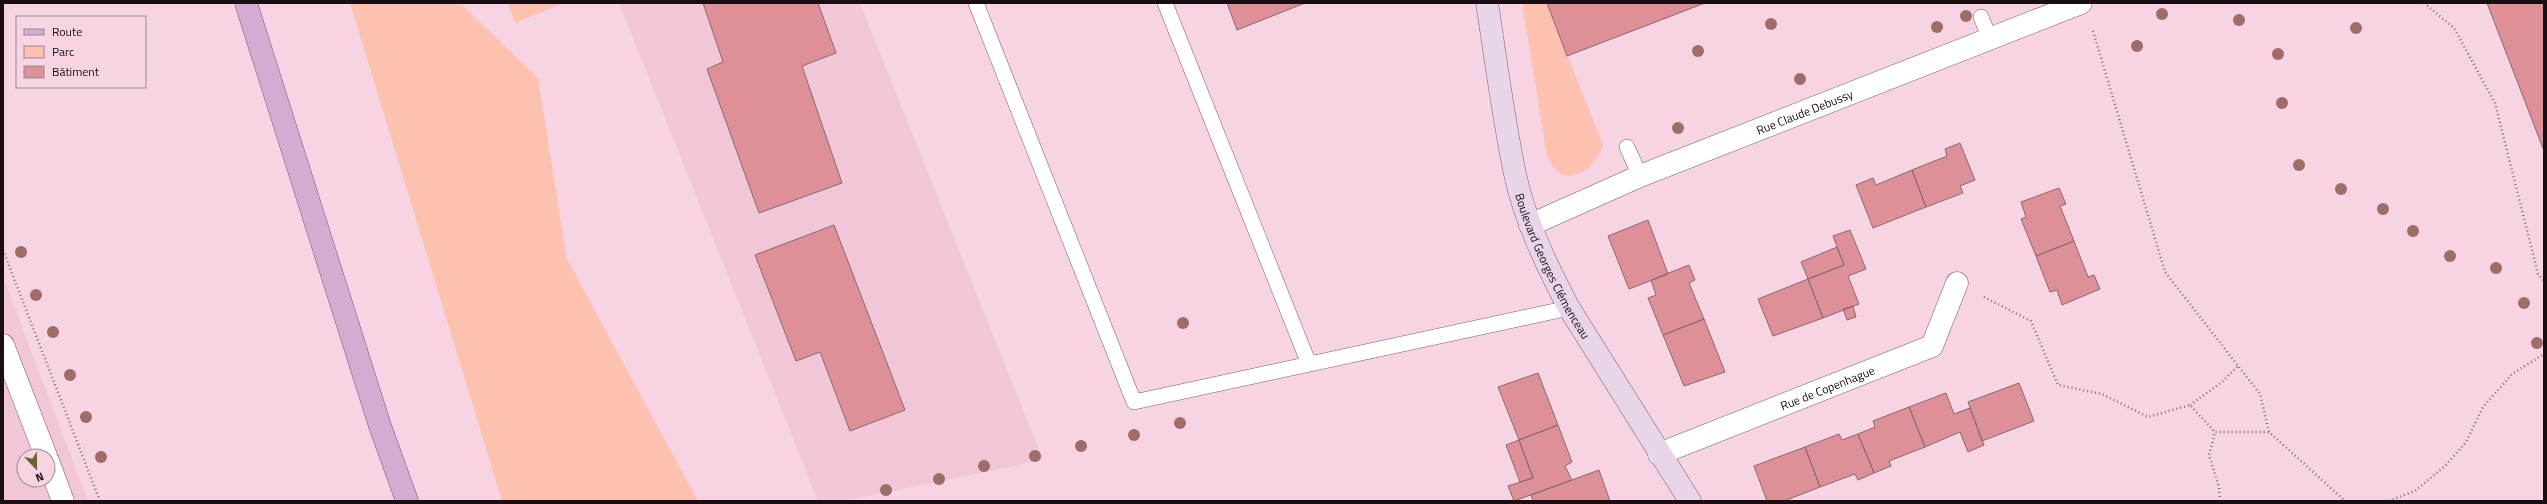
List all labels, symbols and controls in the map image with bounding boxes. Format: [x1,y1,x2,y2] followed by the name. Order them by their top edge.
[16,16,146,88] legend
[52,22,82,41] text: Route
[52,42,74,61] text: Parc
[52,62,100,81] text: Bâtiment
[1753,84,1856,139] street label: Rue Claude Debussy
[1511,191,1595,342] street label: Boulevard Georges Clémenceau
[1777,360,1877,415] street label: Rue de Copenhague
[16,448,56,488] north arrow
[33,468,46,486] text: N

